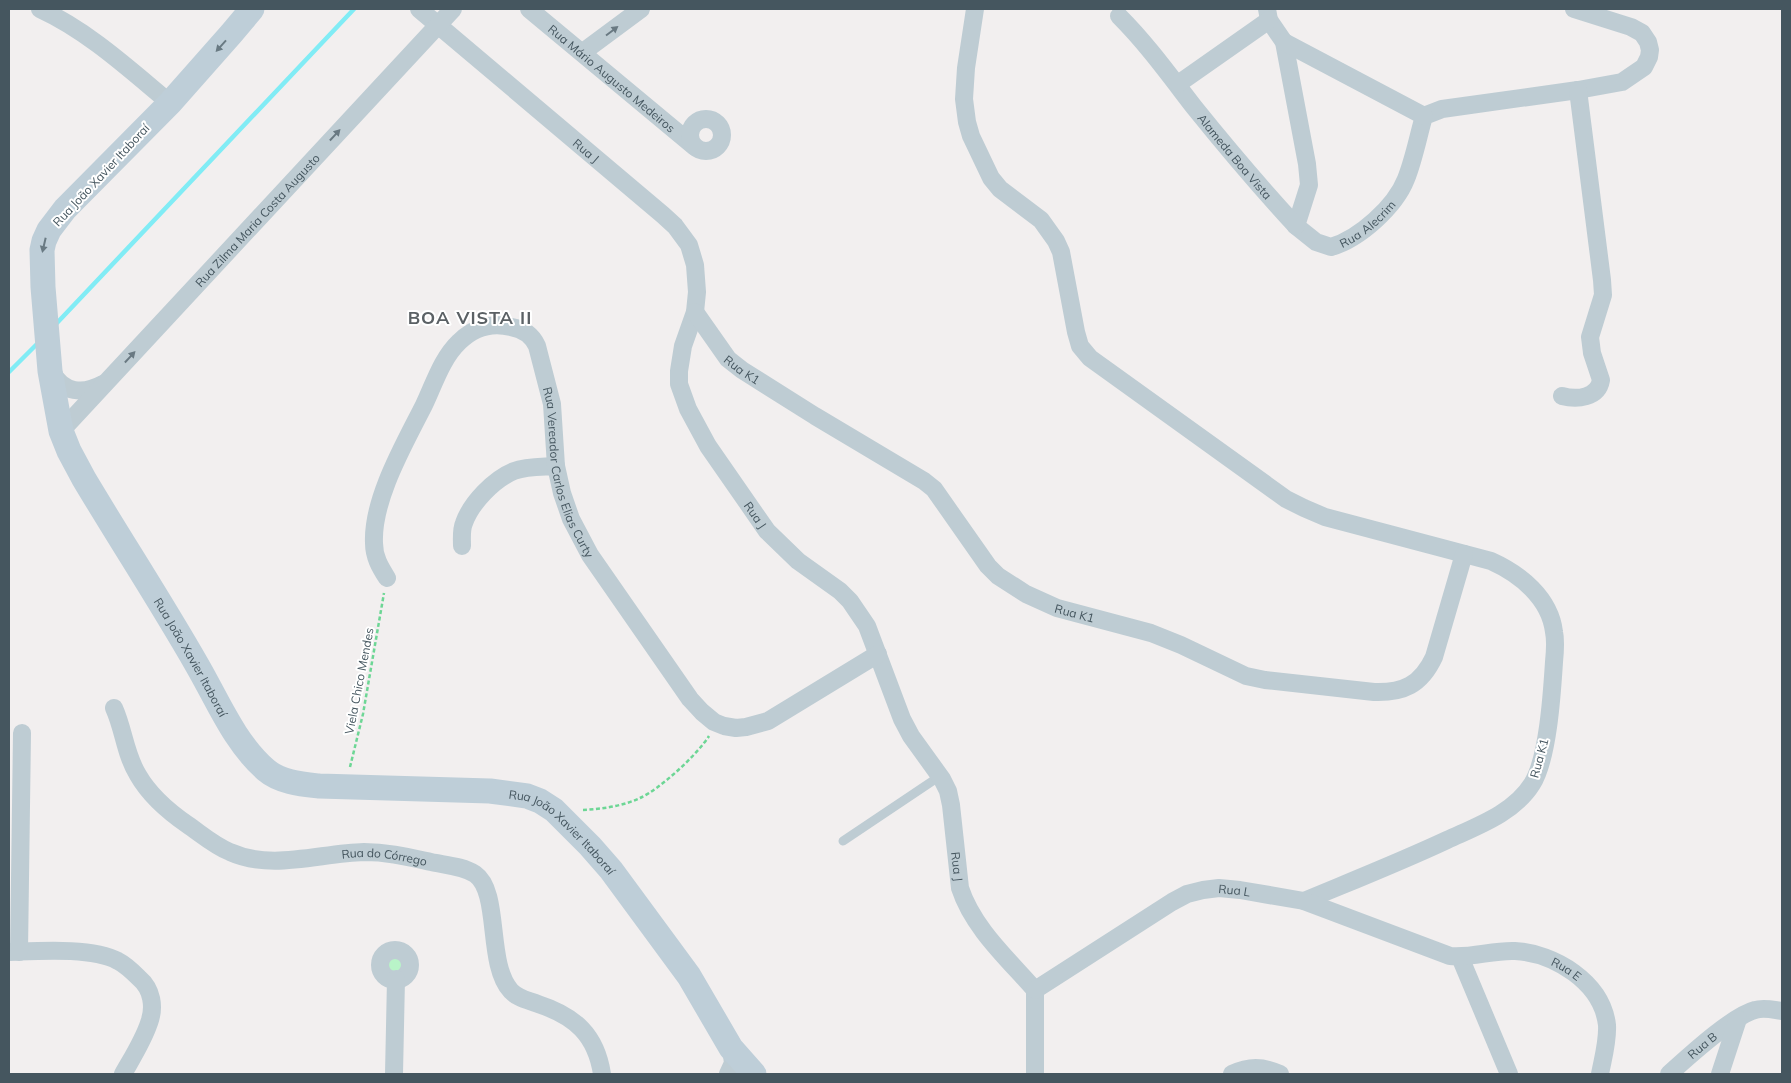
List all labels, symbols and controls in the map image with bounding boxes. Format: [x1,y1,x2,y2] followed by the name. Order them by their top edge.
[545,21,679,135] street label: Rua Mário Augusto Medeiros
[605,25,618,36] one-way arrow
[215,40,226,53] one-way arrow
[1195,110,1275,202] street label: Alameda Boa Vista
[50,120,153,229] street label: Rua João Xavier Itaboraí
[329,129,341,141] one-way arrow
[570,135,602,166] street label: Rua J
[191,150,323,290] street label: Rua Zilma Maria Costa Augusto
[1337,197,1398,251] street label: Rua Alecrim
[40,237,48,253] one-way arrow
[408,306,532,329] district label: BOA VISTA II
[721,351,763,387] street label: Rua K1
[124,352,136,364] one-way arrow
[540,385,598,561] street label: Rua Vereador Carlos Elias Curty
[741,498,770,531] street label: Rua J
[151,595,232,720] street label: Rua João Xavier Itaboraí
[1053,600,1096,625] street label: Rua K1
[341,626,377,736] street label: Viela Chico Mendes
[1527,737,1551,779] street label: Rua K1
[508,786,620,878] street label: Rua João Xavier Itaboraí
[341,844,429,868] street label: Rua do Córrego
[949,851,967,882] street label: Rua J
[1218,880,1252,899] street label: Rua L
[1549,954,1585,984] street label: Rua E
[1684,1028,1720,1062] street label: Rua B

